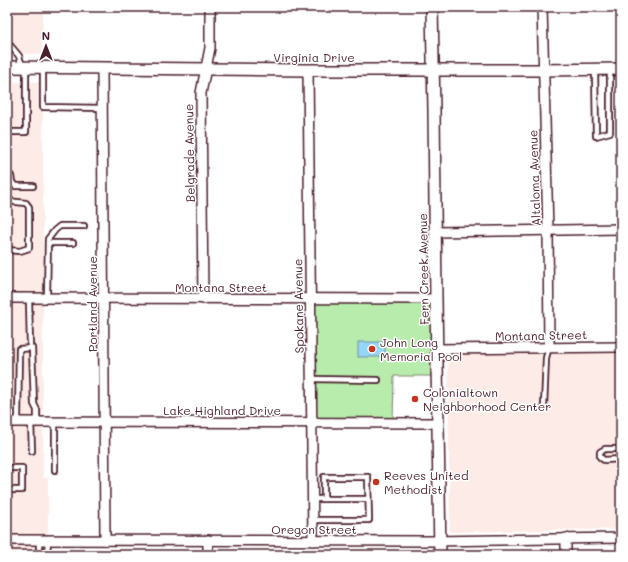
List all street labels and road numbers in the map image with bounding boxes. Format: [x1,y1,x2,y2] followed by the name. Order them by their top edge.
[273,49,355,65] street label: Virginia Drive
[180,103,198,203] street label: Belgrade Avenue
[524,129,544,227] street label: Altaloma Avenue
[414,213,432,325] street label: Fern Creek Avenue
[84,256,100,352] street label: Portland Avenue
[289,259,307,353] street label: Spokane Avenue
[175,279,267,295] street label: Montana Street
[495,326,587,344] street label: Montana Street
[163,402,281,418] street label: Lake Highland Drive
[271,521,357,537] street label: Oregon Street

